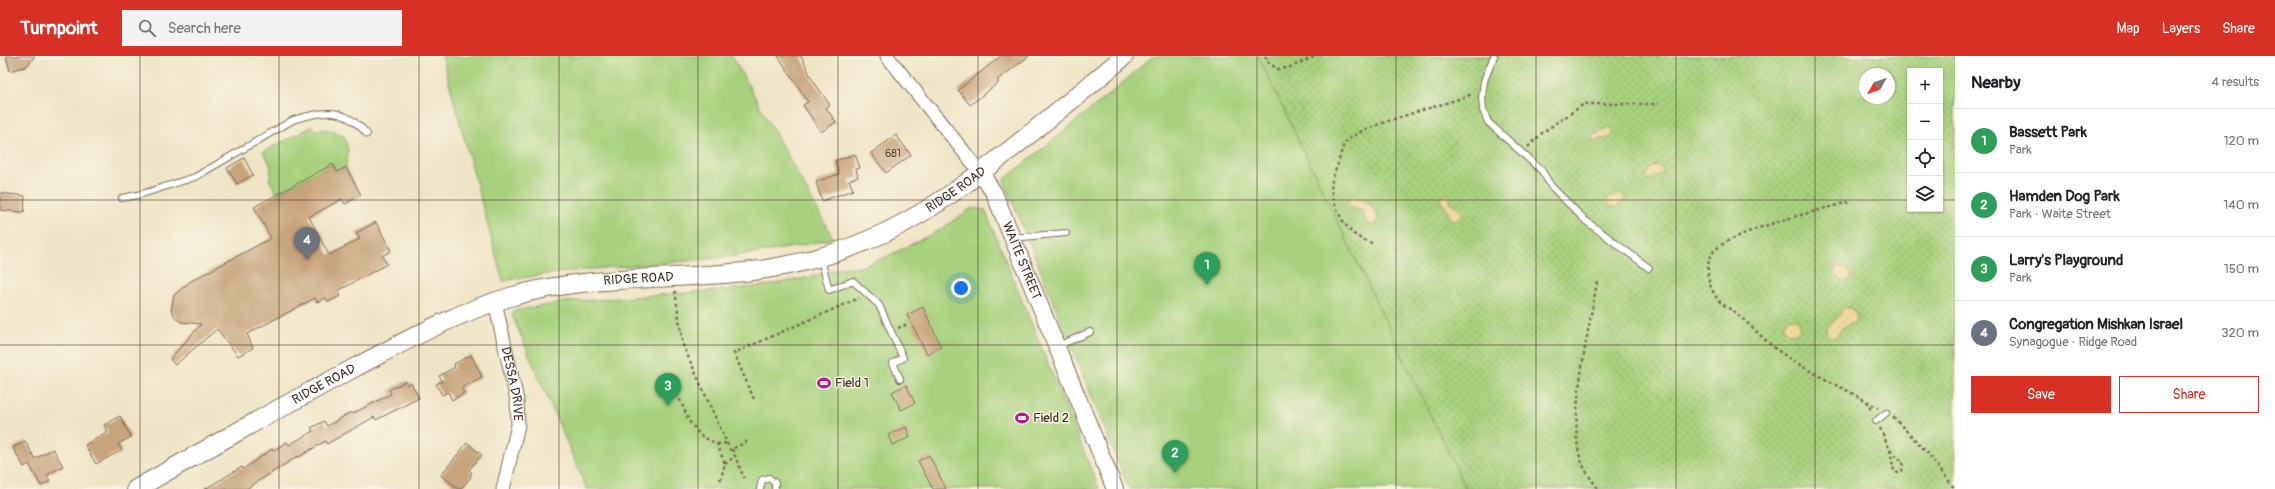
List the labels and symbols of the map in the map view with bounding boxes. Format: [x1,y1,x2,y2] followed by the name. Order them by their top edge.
[1859,68,1895,104] north arrow
[885,147,901,160] house number: 681
[923,163,989,216] street label: RIDGE ROAD
[999,220,1045,302] street label: WAITE STREET
[294,227,320,260] pin: 4
[1194,252,1220,285] pin: 1
[603,269,674,289] street label: RIDGE ROAD
[951,278,971,298] your location
[497,345,526,422] street label: DESSA DRIVE
[289,361,358,408] street label: RIDGE ROAD
[655,373,681,406] pin: 3
[816,375,832,391] sports icon: Field 1
[835,375,869,391] place label: Field 1
[1014,410,1030,426] sports icon: Field 2
[1033,410,1069,426] place label: Field 2
[1162,440,1188,473] pin: 2

